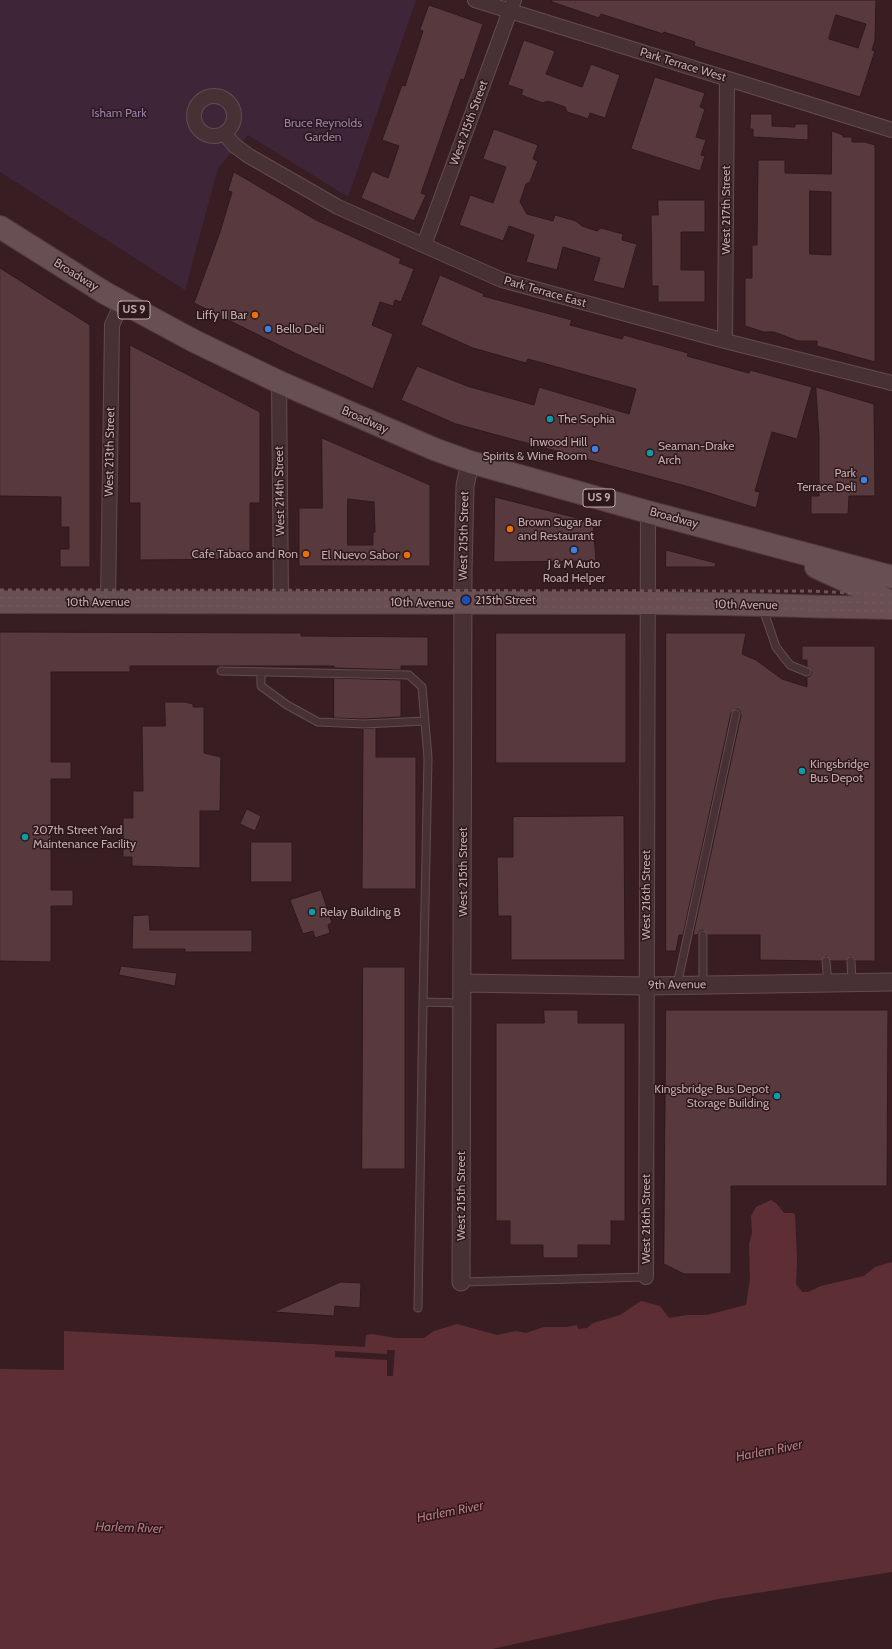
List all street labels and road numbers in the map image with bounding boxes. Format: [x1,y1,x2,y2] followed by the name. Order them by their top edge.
[638,45,728,85] street label: Park Terrace West
[447,78,491,168] street label: West 215th Street
[719,165,733,255] street label: West 217th Street
[51,256,101,294] street label: Broadway
[502,273,588,311] street label: Park Terrace East
[118,301,150,319] road number: US 9
[339,403,391,437] street label: Broadway
[102,407,118,497] street label: West 213th Street
[272,446,288,536] street label: West 214th Street
[583,489,615,507] road number: US 9
[456,491,472,581] street label: West 215th Street
[648,505,700,531] street label: Broadway
[66,595,130,609] street label: 10th Avenue
[390,595,454,611] street label: 10th Avenue
[714,597,778,613] street label: 10th Avenue
[456,827,470,917] street label: West 215th Street
[639,850,653,940] street label: West 216th Street
[648,977,706,993] street label: 9th Avenue
[454,1151,468,1241] street label: West 215th Street
[639,1174,653,1264] street label: West 216th Street

